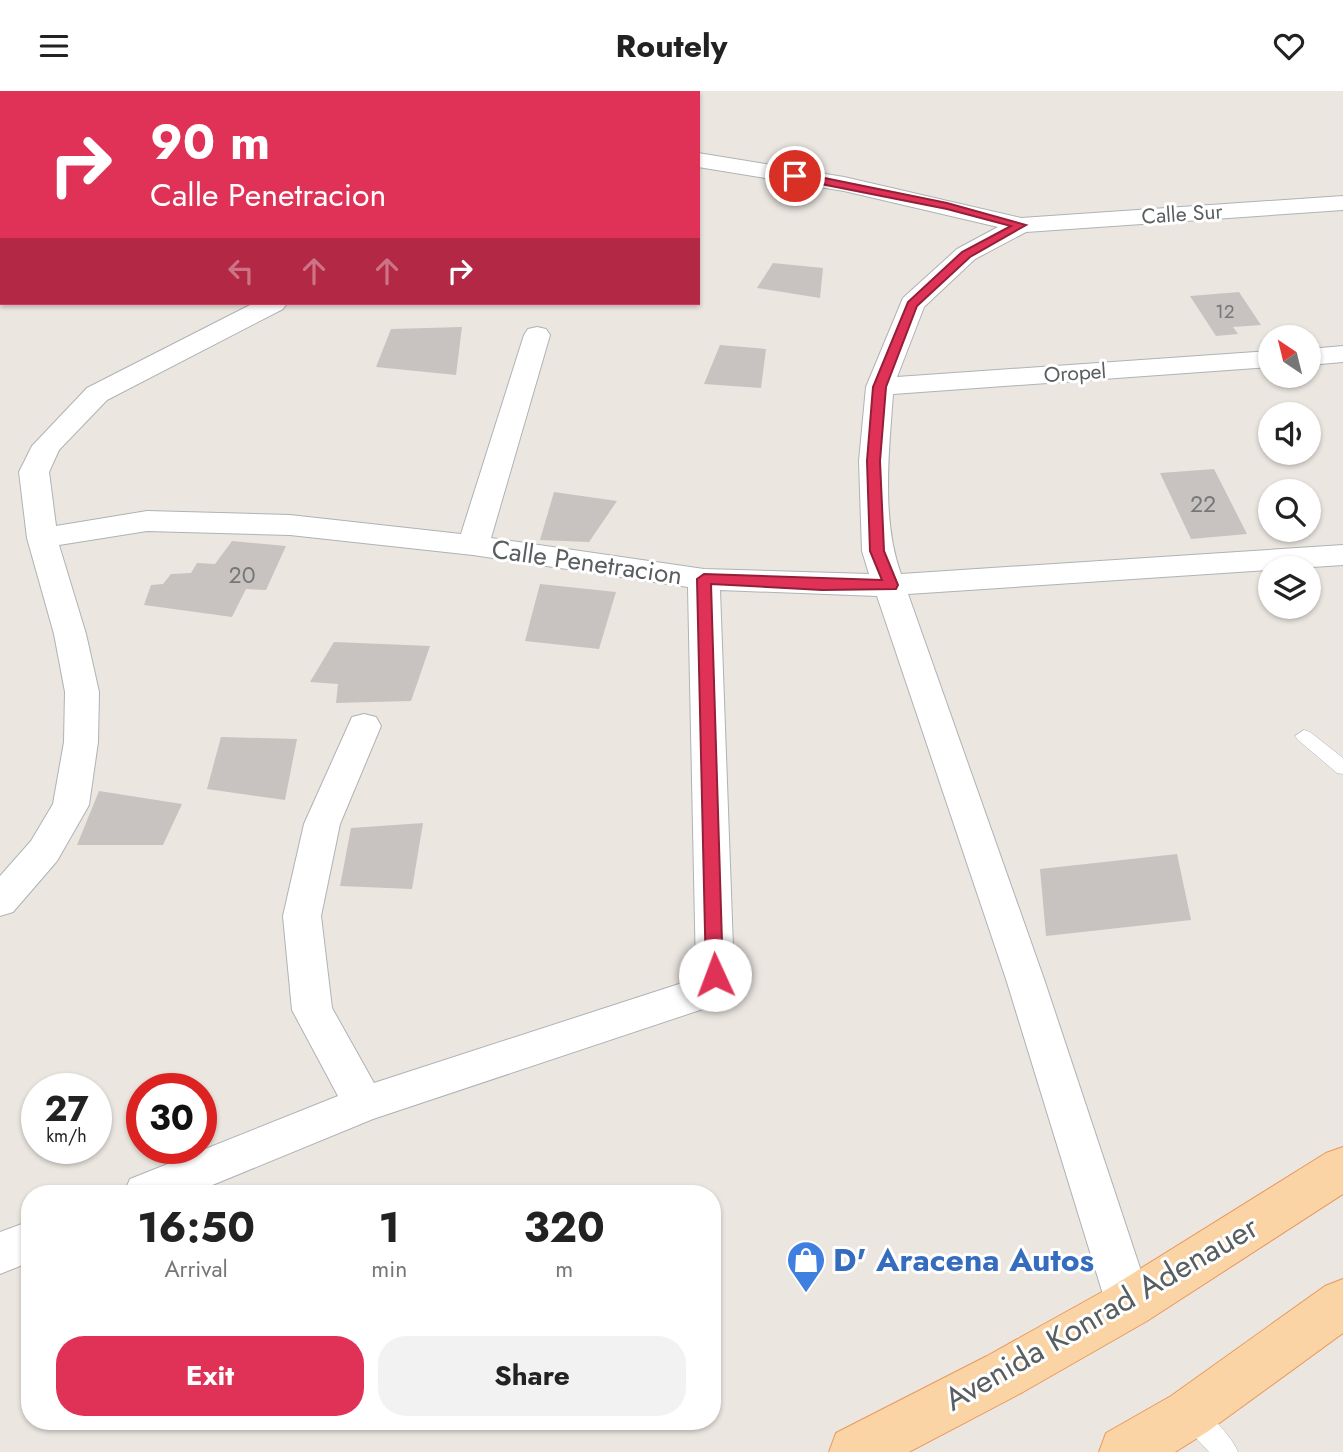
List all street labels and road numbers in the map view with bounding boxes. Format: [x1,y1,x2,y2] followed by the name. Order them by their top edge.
[1141,196,1224,232] street label: Calle Sur
[1043,356,1107,390] street label: Oropel
[489,530,685,594] street label: Calle Penetracion
[935,1204,1267,1422] street label: Avenida Konrad Adenauer

